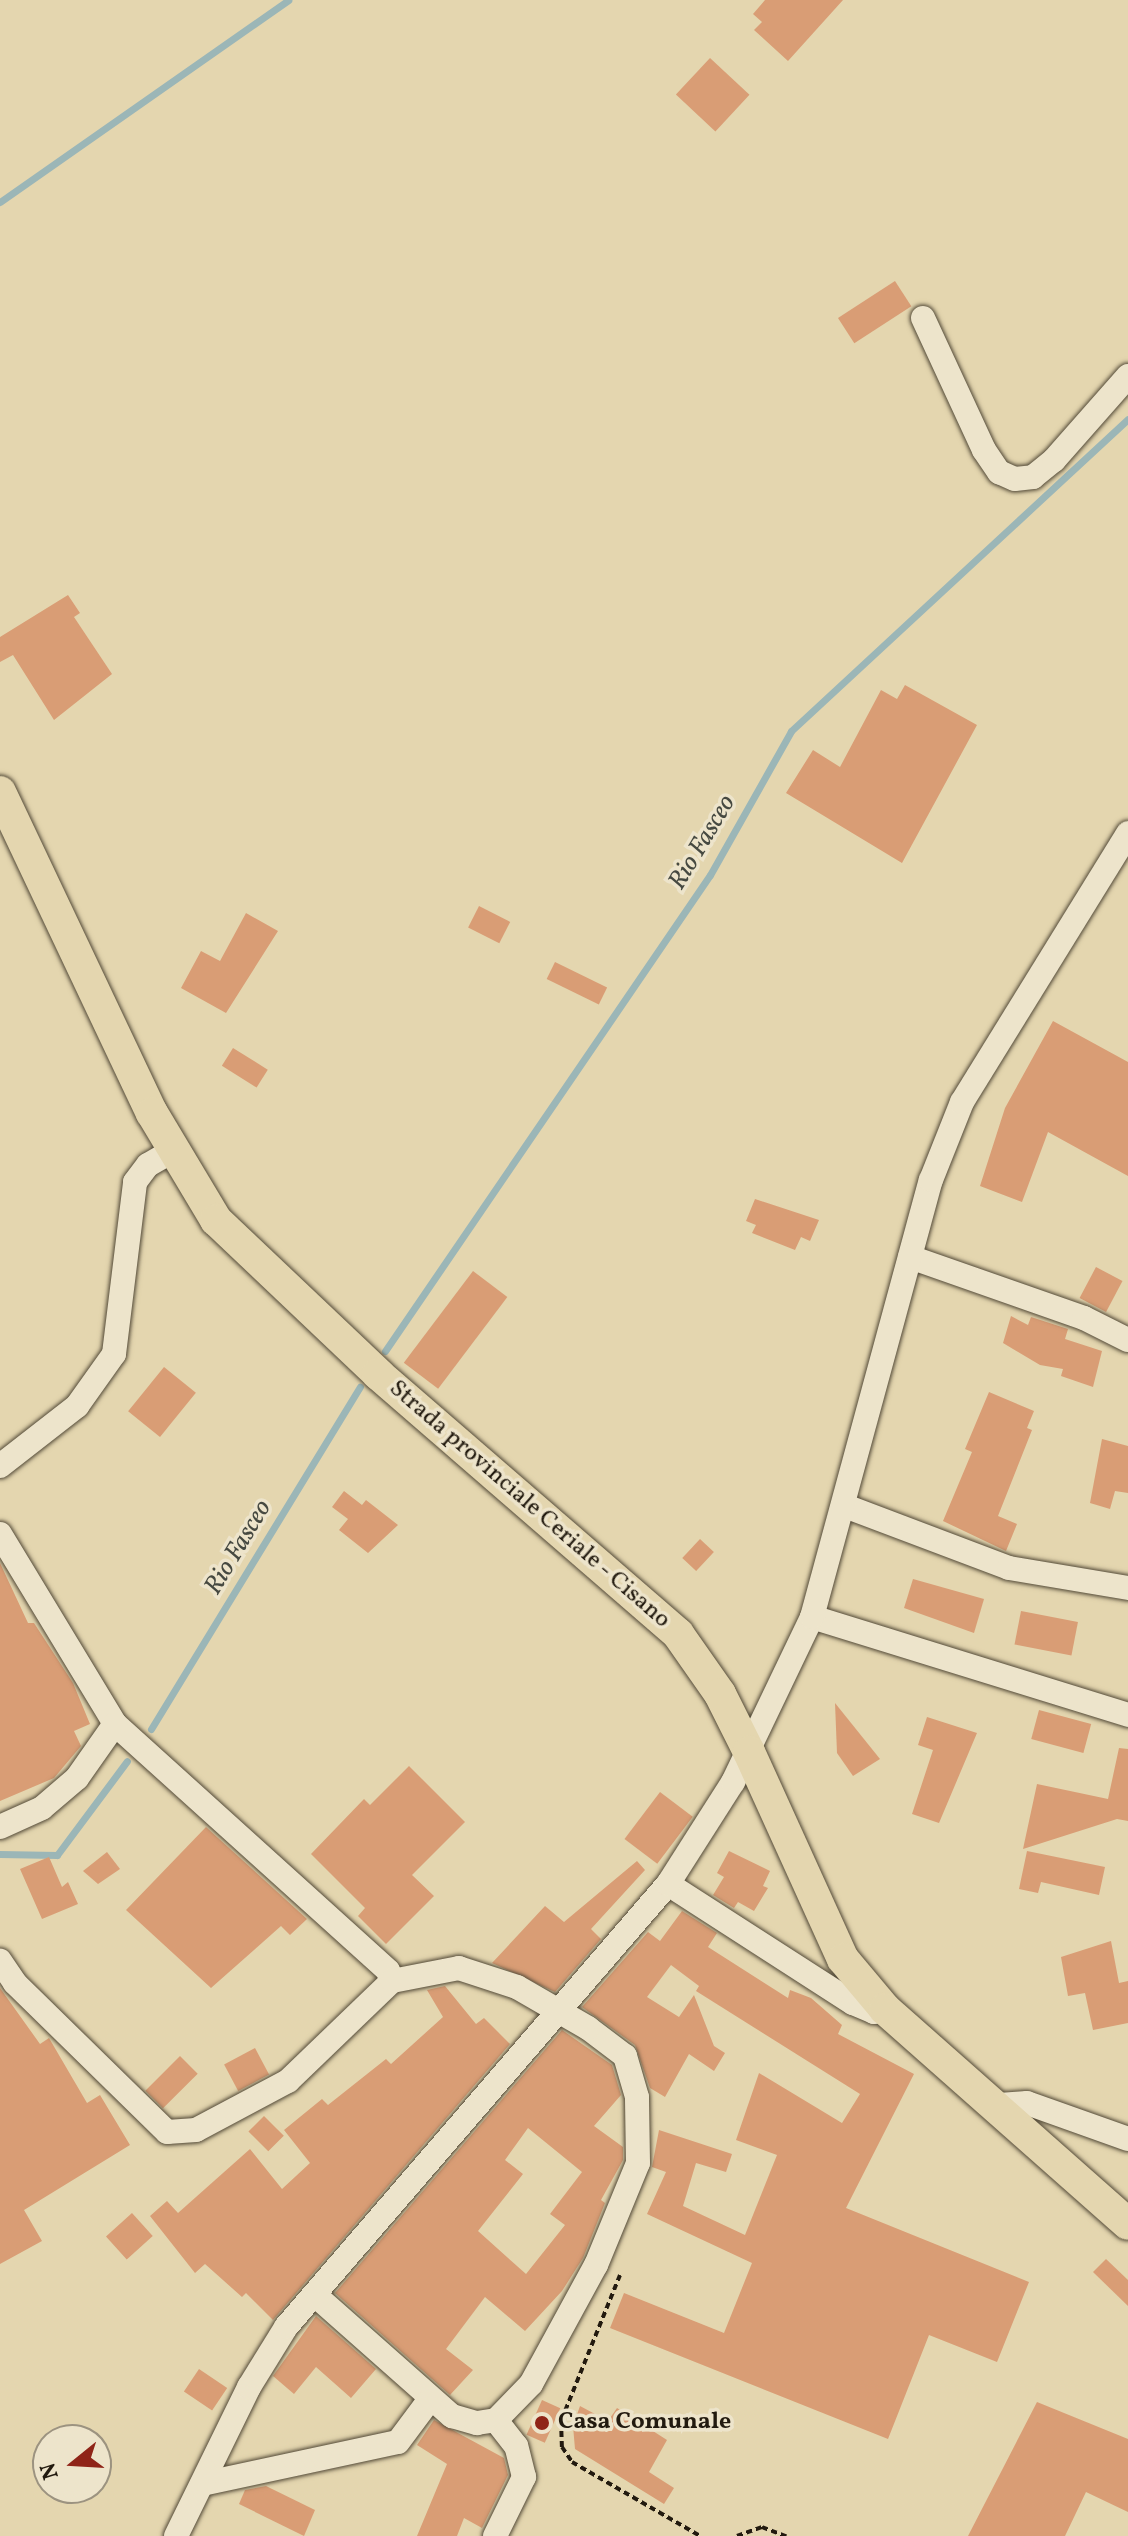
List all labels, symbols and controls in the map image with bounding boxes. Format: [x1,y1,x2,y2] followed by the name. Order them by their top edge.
[663,790,743,896] water label: Rio Fasceo
[382,1375,676,1635] street label: Strada provinciale Ceriale - Cisano
[199,1495,279,1601] water label: Rio Fasceo
[558,2409,731,2437] place label: Casa Comunale
[533,2414,551,2432] marker: Casa Comunale
[32,2424,112,2504] north arrow
[33,2459,68,2483] text: N

